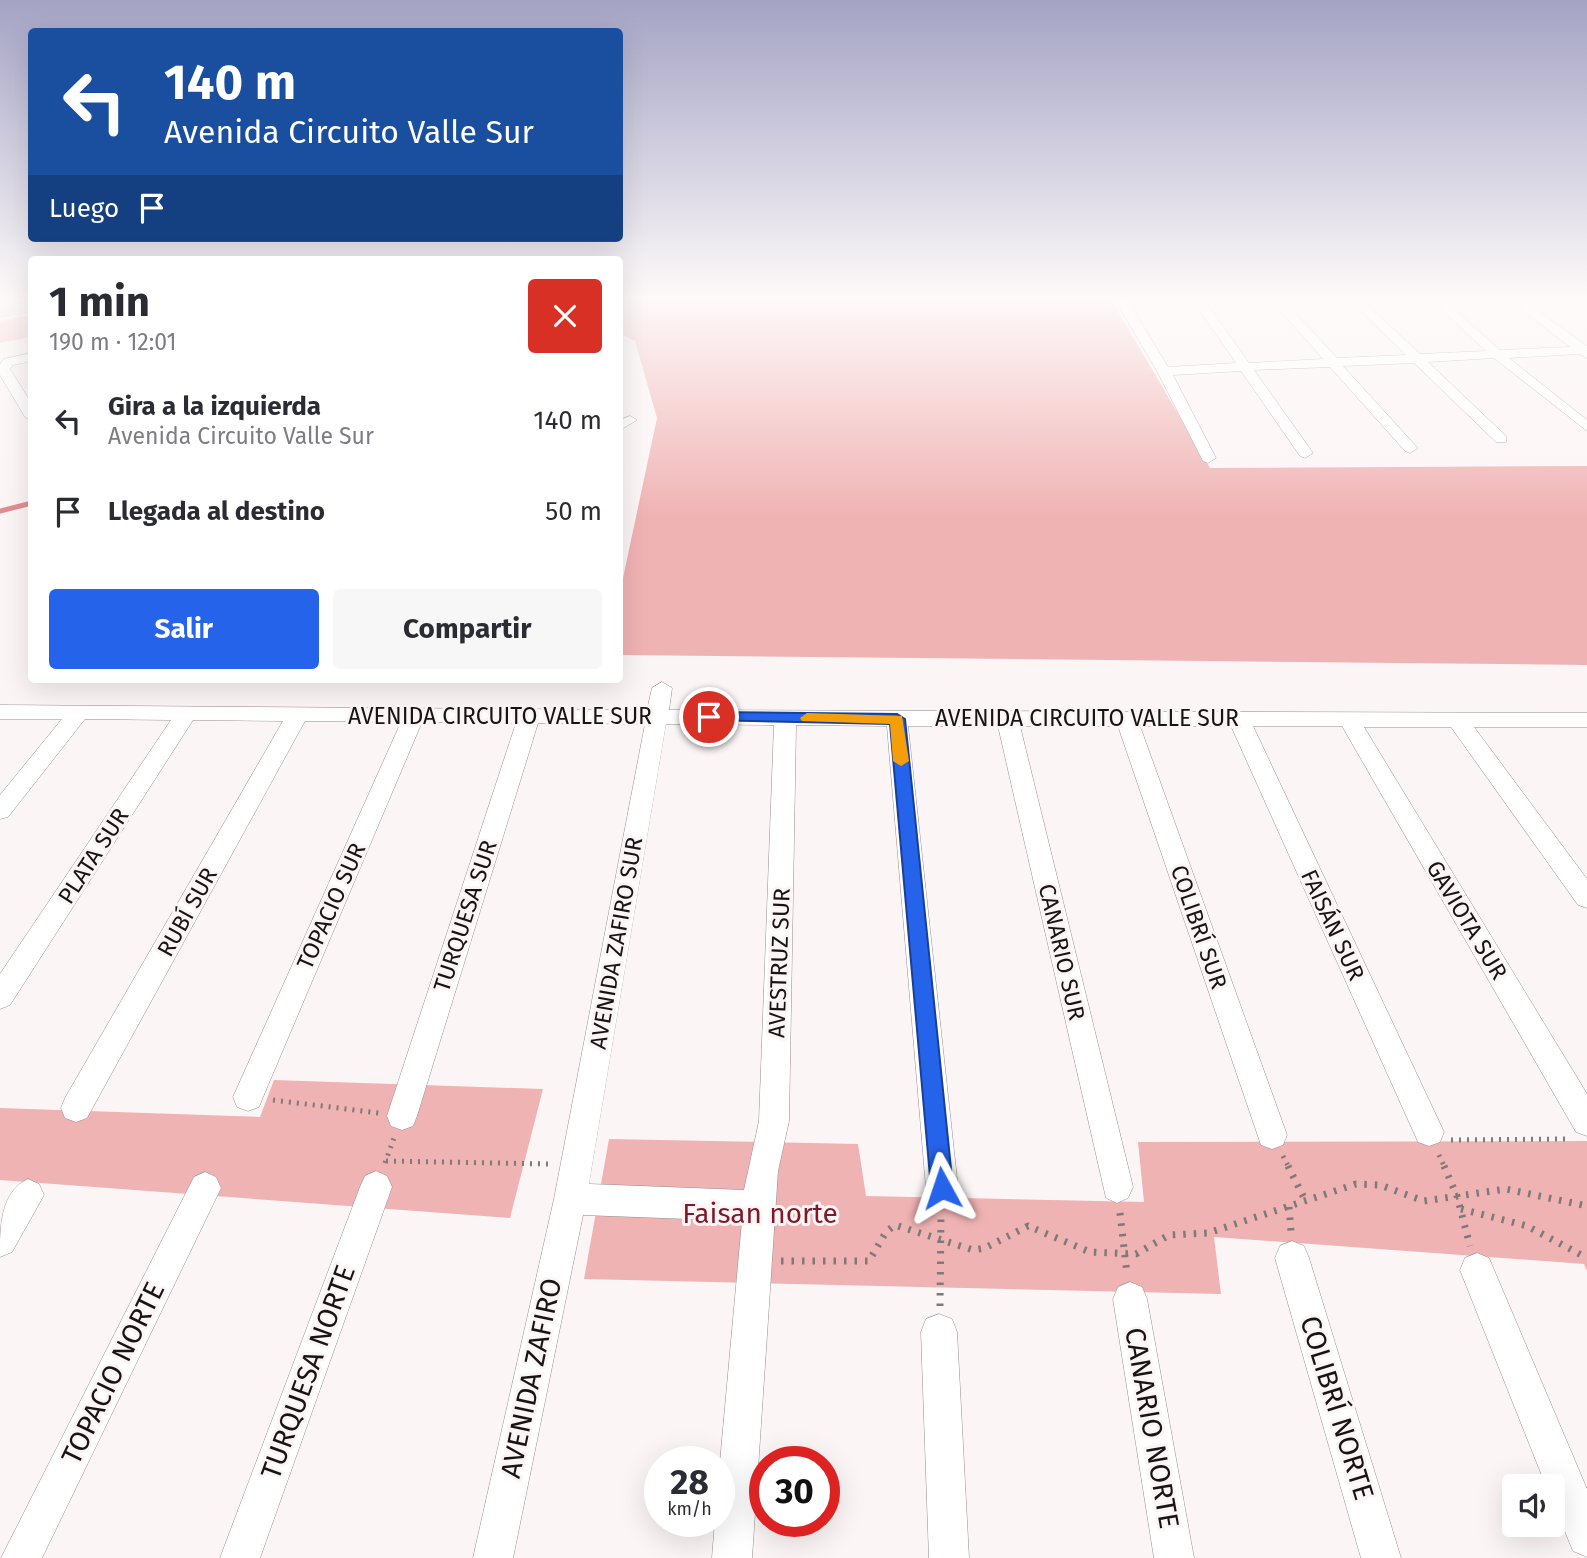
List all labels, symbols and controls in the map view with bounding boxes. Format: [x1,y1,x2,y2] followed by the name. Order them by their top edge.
[164,53,296,112] text: 140 m
[49,56,140,147] icon: left
[164,113,534,151] text: Avenida Circuito Valle Sur
[133,189,171,227] icon: arrive
[49,193,119,224] text: Luego
[49,277,150,327] text: 1 min
[528,279,602,353] button: close
[49,328,176,356] text: 190 m · 12:01
[108,391,321,422] text: Gira a la izquierda
[49,402,87,440] icon: left
[533,405,602,436] text: 140 m
[108,422,374,450] text: Avenida Circuito Valle Sur
[49,493,87,531] icon: arrive
[108,496,325,527] text: Llegada al destino
[545,496,602,527] text: 50 m
[49,589,319,669] button: Salir
[333,589,602,669] button: Compartir
[679,687,739,747] pin
[690,698,728,736] icon: arrive
[348,702,652,730] street label: AVENIDA CIRCUITO VALLE SUR
[935,704,1239,732] street label: AVENIDA CIRCUITO VALLE SUR
[52,803,134,909] street label: PLATA SUR
[584,835,648,1051] street label: AVENIDA ZAFIRO SUR
[427,837,503,995] street label: TURQUESA SUR
[291,838,371,973] street label: TOPACIO SUR
[1421,855,1513,985] street label: GAVIOTA SUR
[1165,861,1234,993] street label: COLIBRÍ SUR
[150,862,223,961] street label: RUBÍ SUR
[1295,865,1372,985] street label: FAISÁN SUR
[1033,881,1091,1023] street label: CANARIO SUR
[762,887,796,1039] street label: AVESTRUZ SUR
[905,1151,979,1225] position arrow
[682,1197,838,1230] park label: Faisan norte
[254,1261,362,1483] street label: TURQUESA NORTE
[494,1275,568,1481] street label: AVENIDA ZAFIRO
[55,1277,171,1469] street label: TOPACIO NORTE
[1293,1312,1381,1504] street label: COLIBRÍ NORTE
[1118,1325,1186,1531] street label: CANARIO NORTE
[749,1446,840,1537] speed limit sign: 30
[670,1461,709,1503] text: 28
[1502,1474,1565,1537] map controls
[1502,1474,1565,1537] button: sound
[667,1498,712,1520] text: km/h

